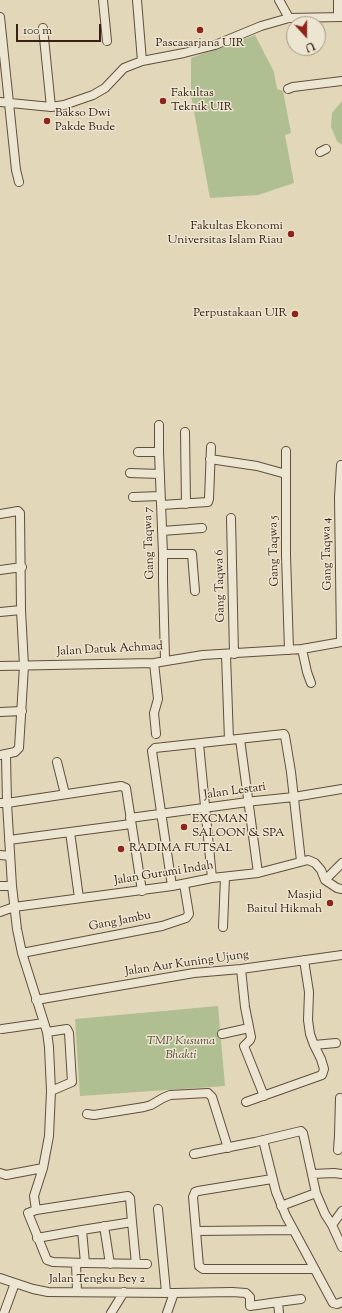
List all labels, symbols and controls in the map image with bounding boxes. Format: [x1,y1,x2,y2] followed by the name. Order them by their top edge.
[18,16,103,42] scale bar
[286,16,326,56] north arrow
[23,22,52,40] text: 100 m
[195,25,205,35] marker: Pascasarjana UIR
[156,37,244,51] place label: Pascasarjana UIR
[303,37,317,55] text: U
[171,87,232,115] place label: Fakultas Teknik UIR
[158,96,168,106] marker: Fakultas Teknik UIR
[55,107,115,135] place label: Bakso Dwi Pakde Bude
[42,116,52,126] marker: Bakso Dwi Pakde Bude
[167,220,283,248] place label: Fakultas Ekonomi Universitas Islam Riau
[286,229,296,239] marker: Fakultas Ekonomi Universitas Islam Riau
[193,307,287,321] place label: Perpustakaan UIR
[290,309,300,319] marker: Perpustakaan UIR
[142,506,158,580] street label: Gang Taqwa 7
[267,515,283,587] street label: Gang Taqwa 5
[320,517,336,591] street label: Gang Taqwa 4
[213,549,229,623] street label: Gang Taqwa 6
[57,640,163,660] street label: Jalan Datuk Achmad
[203,781,267,803] street label: Jalan Lestari
[192,813,285,841] place label: EXCMAN SALOON & SPA
[179,822,189,832] marker: EXCMAN SALOON & SPA
[129,842,233,856] place label: RADIMA FUTSAL
[116,844,126,854] marker: RADIMA FUTSAL
[113,859,215,889] street label: Jalan Gurami Indah
[247,889,322,917] place label: Masjid Baitul Hikmah
[325,898,335,908] marker: Masjid Baitul Hikmah
[88,909,152,935] street label: Gang Jambu
[124,948,250,980] street label: Jalan Aur Kuning Ujung
[147,1035,215,1063] park label: TMP Kusuma Bhakti
[49,1273,145,1287] street label: Jalan Tengku Bey 2

